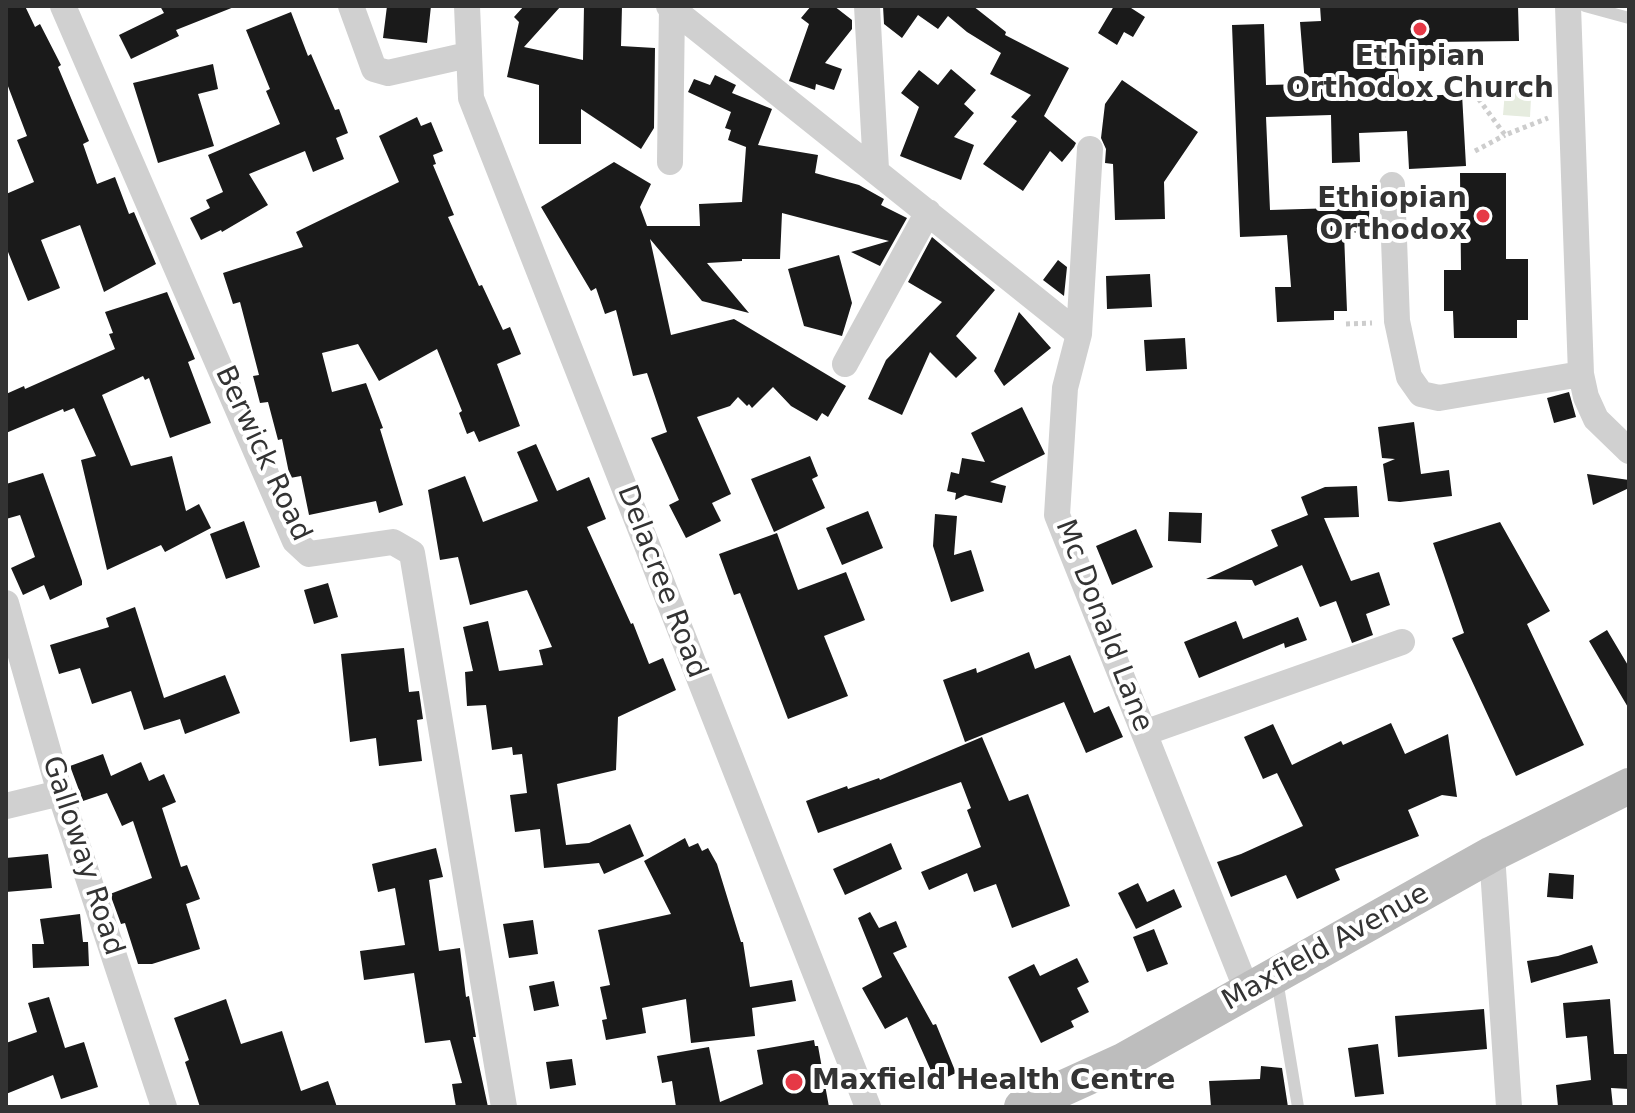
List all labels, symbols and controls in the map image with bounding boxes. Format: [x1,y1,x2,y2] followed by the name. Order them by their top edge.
[1411,20,1429,38] marker: Ethipian Orthodox Church
[1286,41,1554,107] place label: Ethipian Orthodox Church
[1317,183,1467,249] place label: Ethiopian Orthodox
[1474,207,1492,225] marker: Ethiopian Orthodox
[207,361,317,547] street label: Berwick Road
[609,481,713,683] street label: Delacree Road
[1047,515,1159,737] street label: Mc Donald Lane
[34,752,130,960] street label: Galloway Road
[1217,877,1435,1019] street label: Maxfield Avenue
[812,1065,1176,1099] place label: Maxfield Health Centre
[783,1071,805,1093] marker: Maxfield Health Centre

